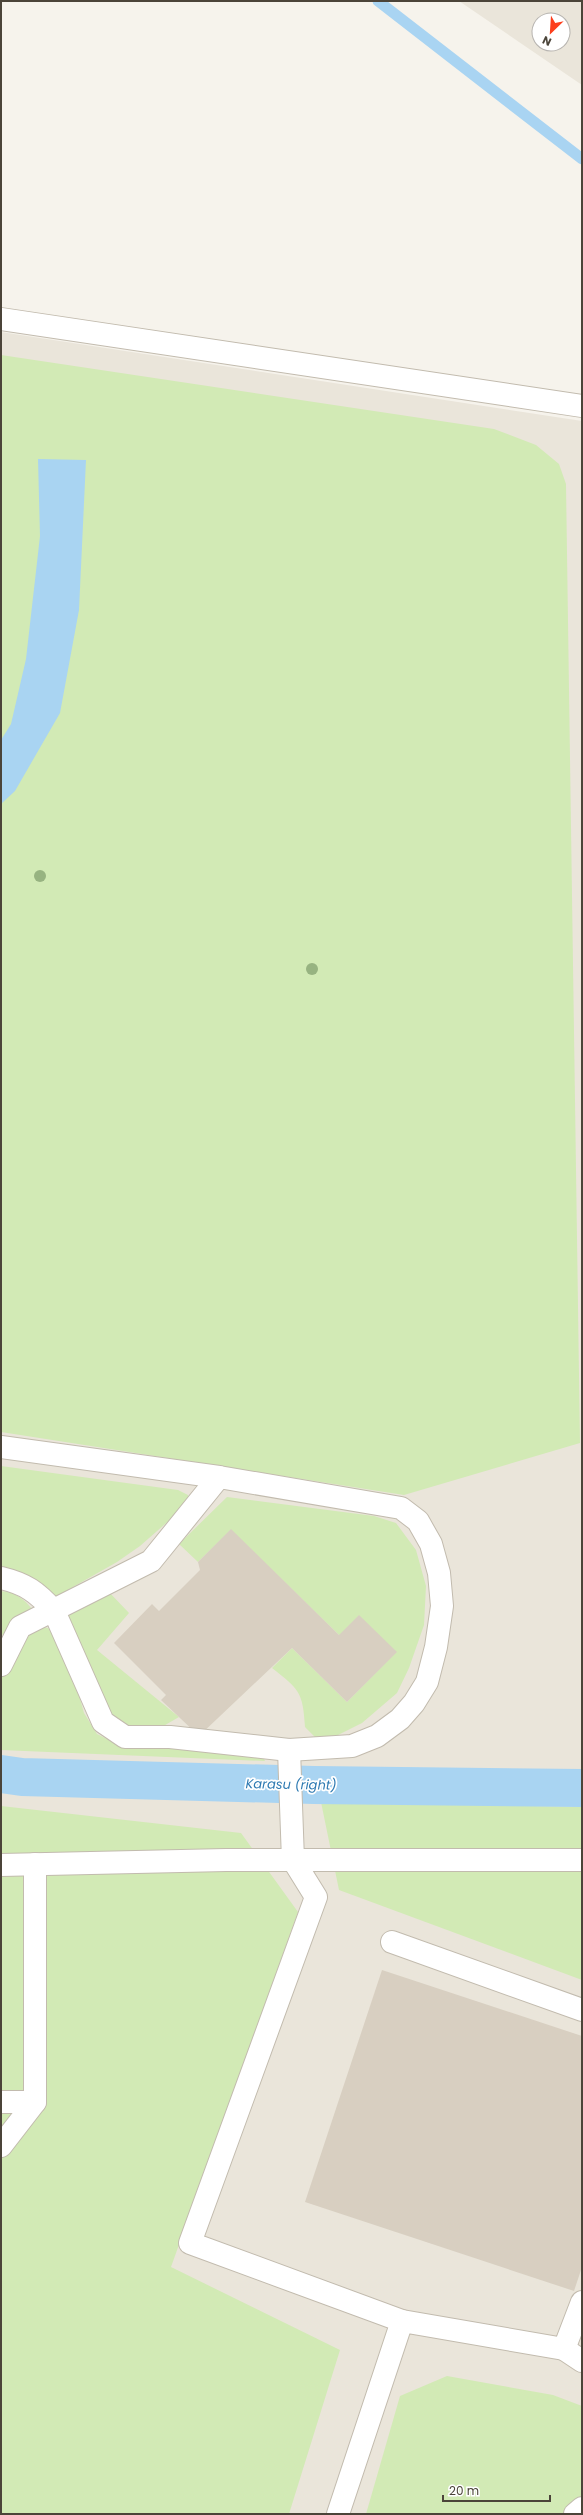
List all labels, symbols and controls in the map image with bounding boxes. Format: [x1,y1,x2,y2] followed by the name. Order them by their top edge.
[531,12,571,52] north arrow
[540,32,554,50] text: N
[245,1774,337,1795] water label: Karasu (right)
[443,2477,550,2503] scale bar
[449,2482,479,2499] text: 20 m

